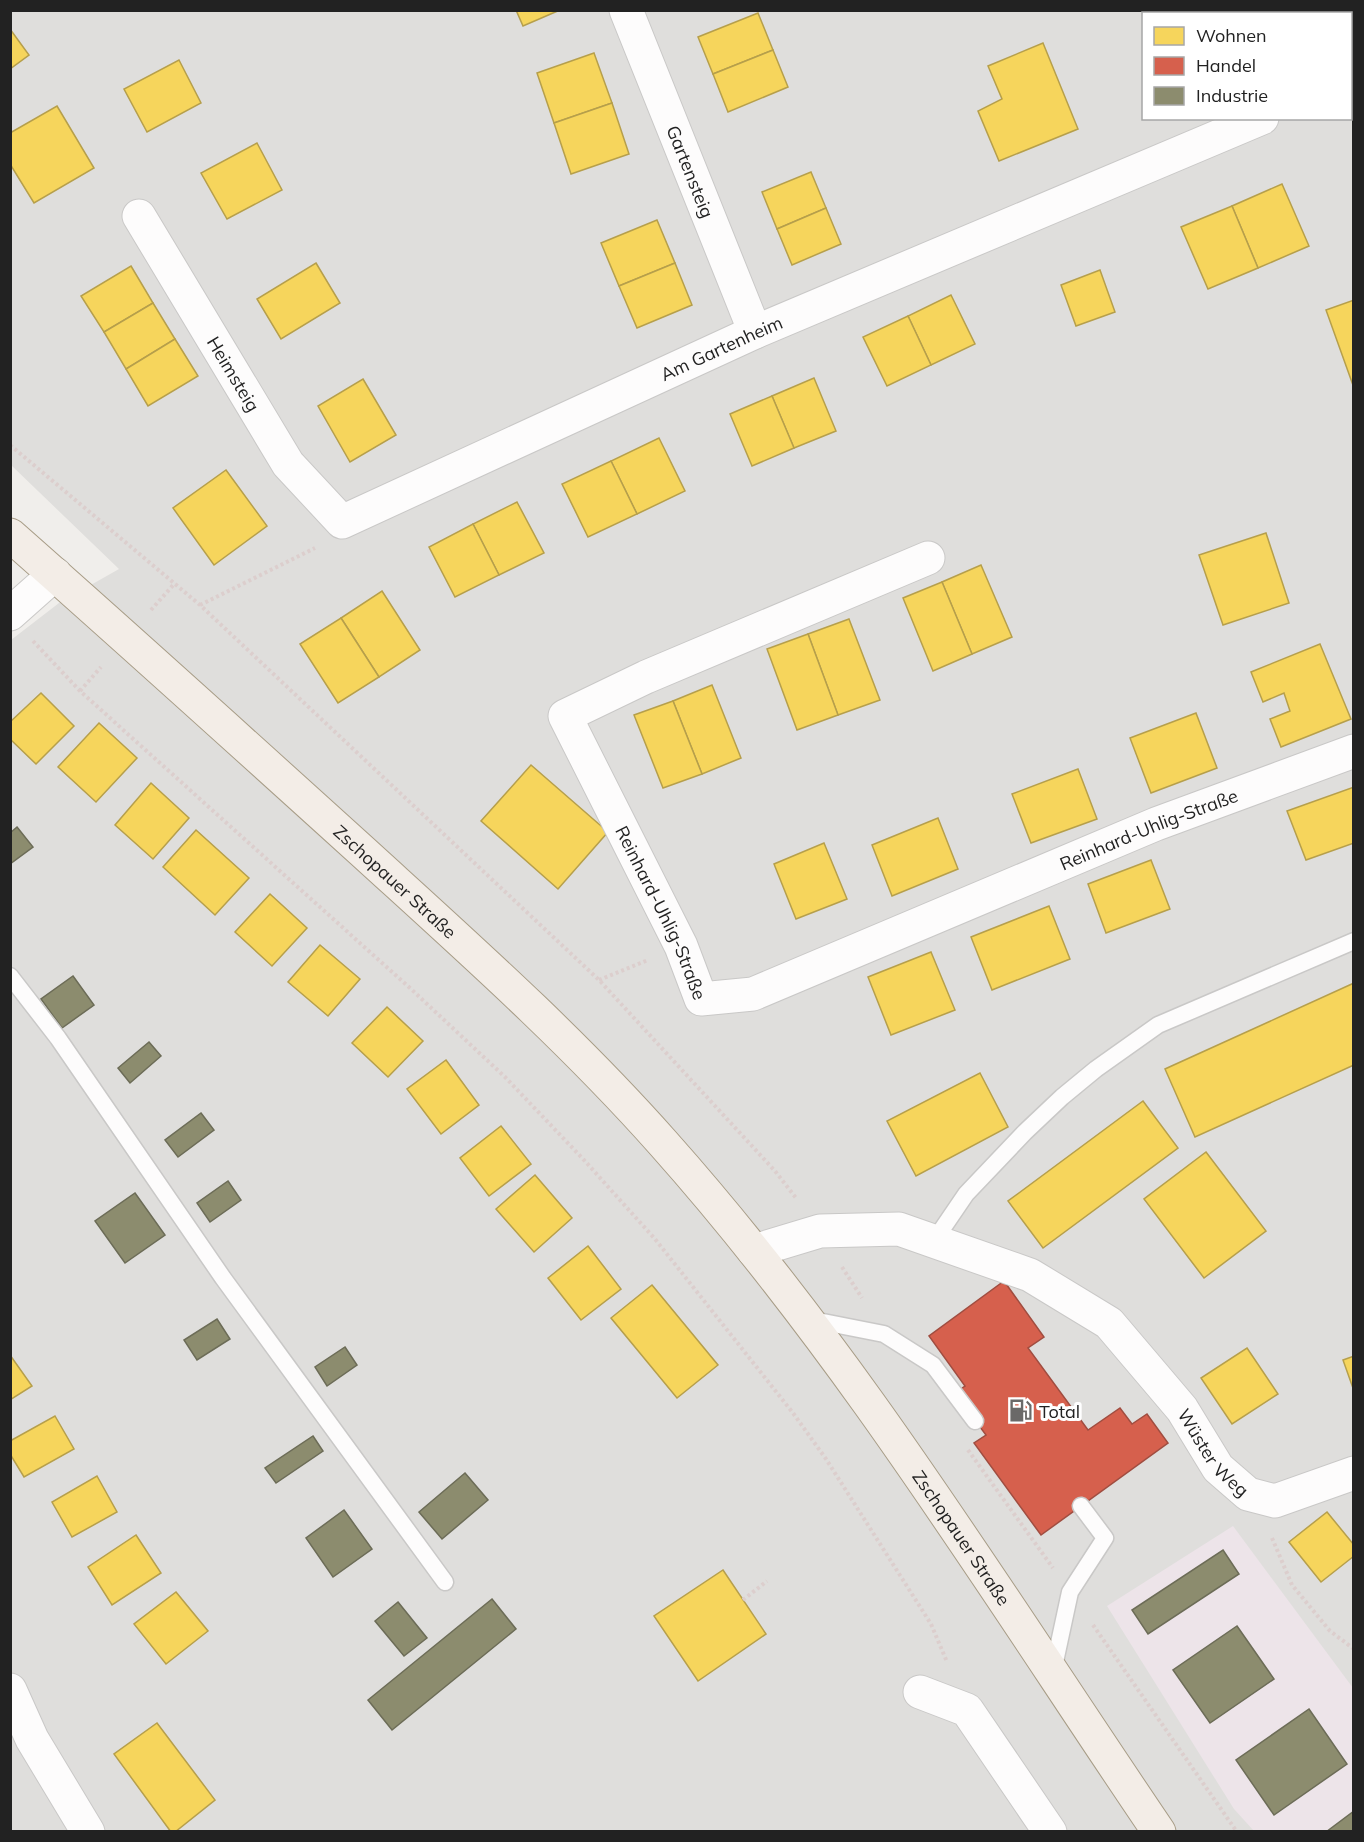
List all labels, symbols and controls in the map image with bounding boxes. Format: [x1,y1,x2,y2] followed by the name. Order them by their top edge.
[1142,12,1352,120] legend
[1196,24,1267,47] text: Wohnen
[1196,54,1256,77] text: Handel
[1196,84,1268,107] text: Industrie
[662,122,720,221] street label: Gartensteig
[657,310,786,386] street label: Am Gartenheim
[202,332,265,416] street label: Heimsteig
[1056,783,1241,875] street label: Reinhard-Uhlig-Straße
[329,820,461,943] street label: Zschopauer Straße
[611,822,712,1003] street label: Reinhard-Uhlig-Straße
[1008,1398,1034,1424] fuel station icon: Total
[1039,1400,1080,1423] place label: Total
[1173,1404,1254,1501] street label: Wüster Weg
[908,1466,1016,1610] street label: Zschopauer Straße

